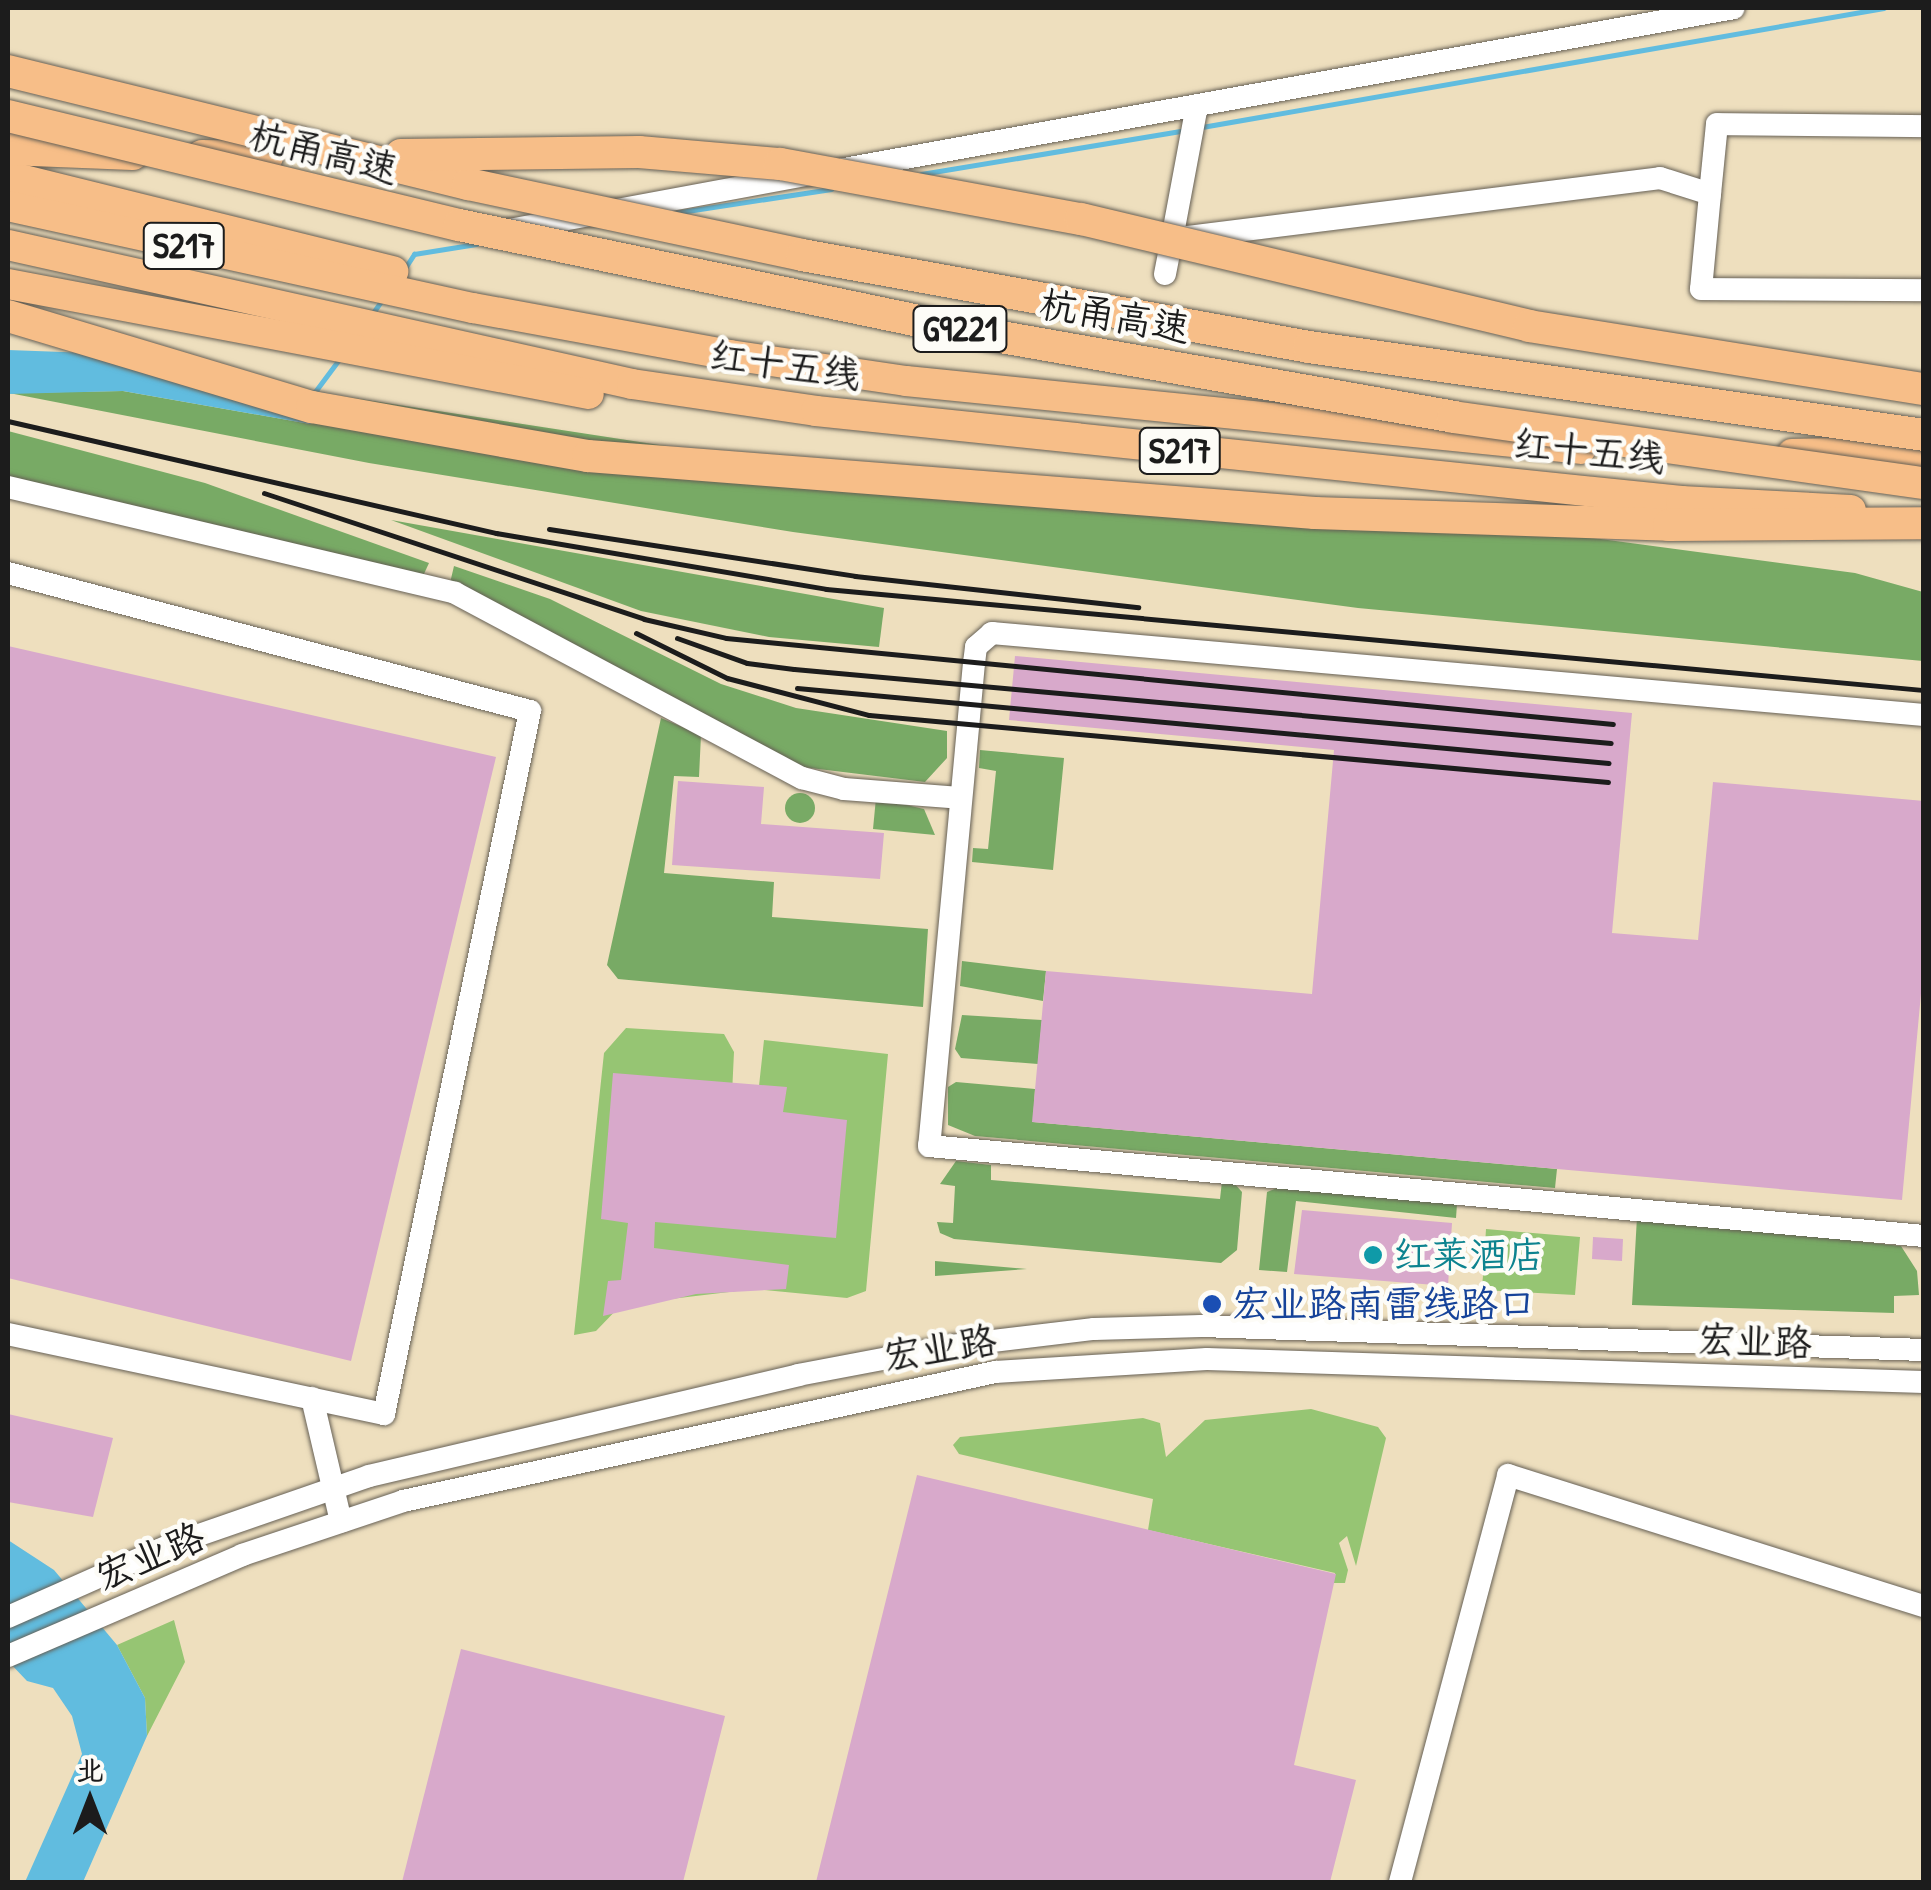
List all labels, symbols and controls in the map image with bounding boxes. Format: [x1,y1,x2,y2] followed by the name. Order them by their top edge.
[245,111,403,193] street label: 杭甬高速
[142,216,226,276] road number: S217
[1036,280,1194,352] street label: 杭甬高速
[910,299,1010,359] road number: G9221
[707,332,863,398] street label: 红十五线
[1511,420,1667,482] street label: 红十五线
[1138,421,1222,481] road number: S217
[1393,1232,1545,1278] place label: 红莱酒店
[1362,1244,1384,1266] marker: 红莱酒店
[1232,1281,1536,1327] place label: 宏业路南雷线路口
[1201,1293,1223,1315] marker: 宏业路南雷线路口
[1697,1316,1813,1366] street label: 宏业路
[880,1317,1000,1379] street label: 宏业路
[89,1513,211,1599] street label: 宏业路
[40,1750,140,1850] north arrow
[76,1751,104,1789] text: 北

